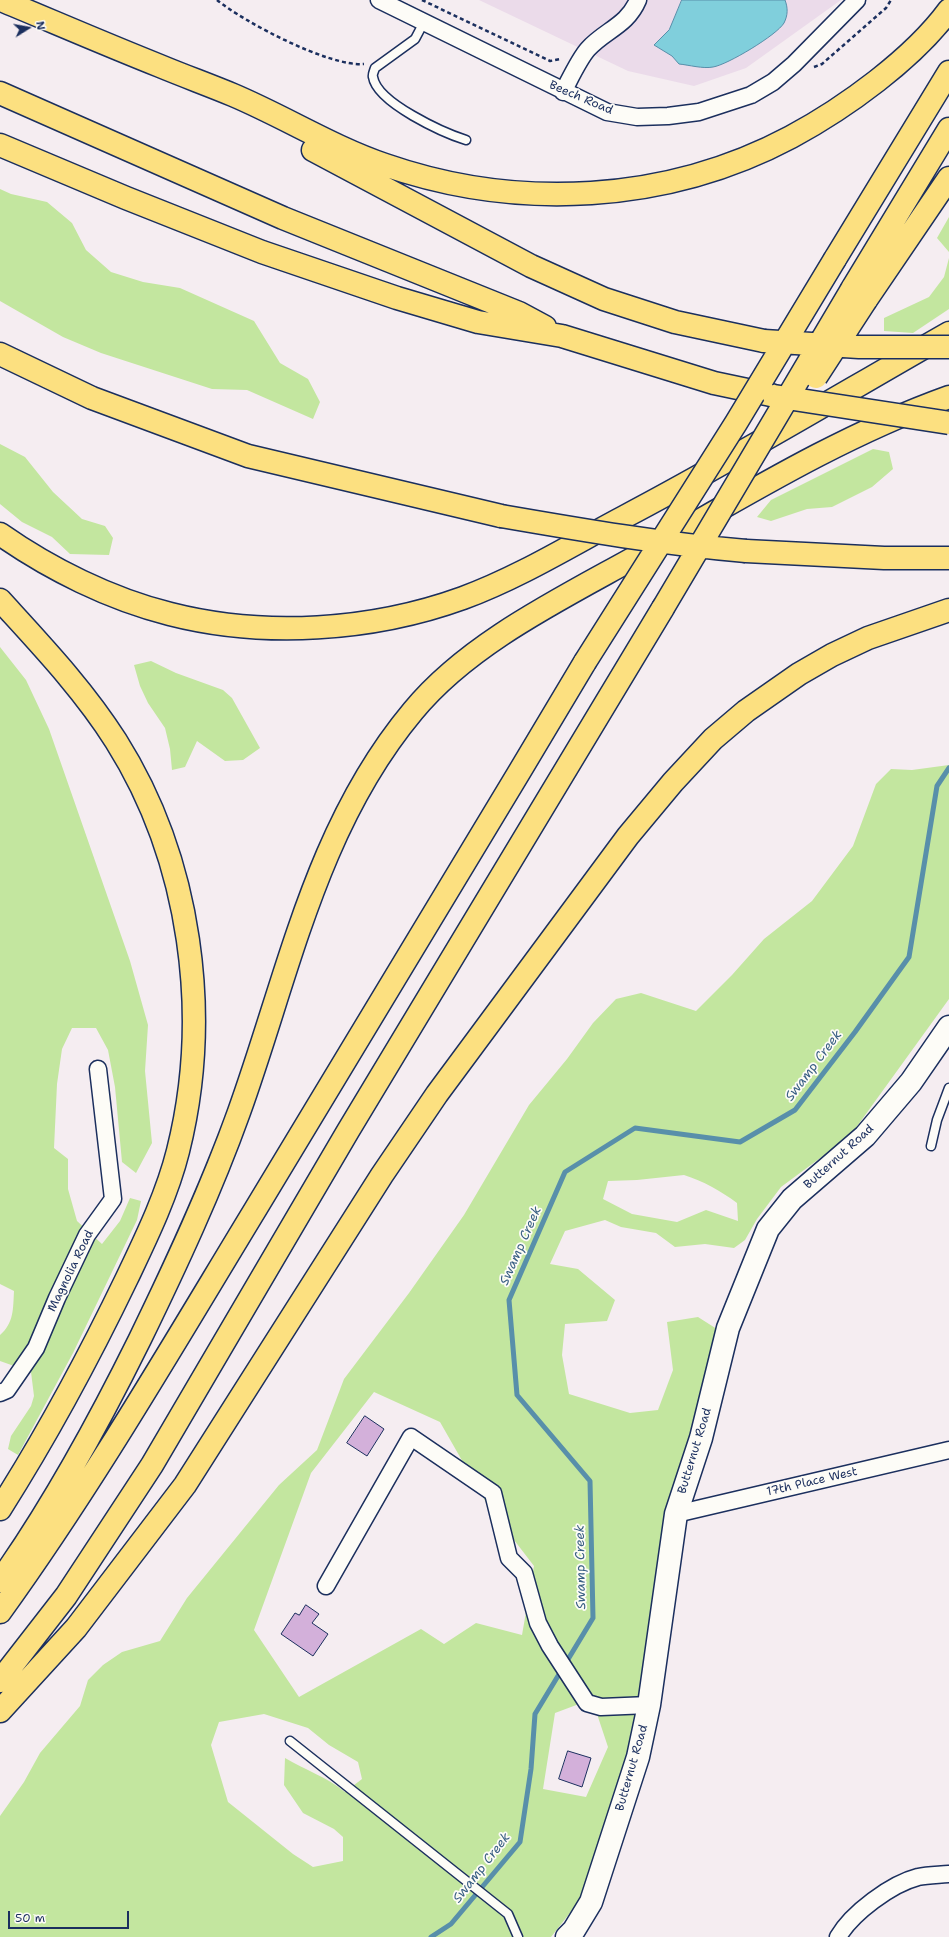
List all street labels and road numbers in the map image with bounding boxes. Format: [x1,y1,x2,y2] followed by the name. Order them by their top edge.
[547,78,615,118] street label: Beech Road
[801,1122,877,1192] street label: Butternut Road
[45,1228,97,1314] street label: Magnolia Road
[675,1406,715,1496] street label: Butternut Road
[765,1465,859,1499] street label: 17th Place West
[613,1723,651,1813] street label: Butternut Road

